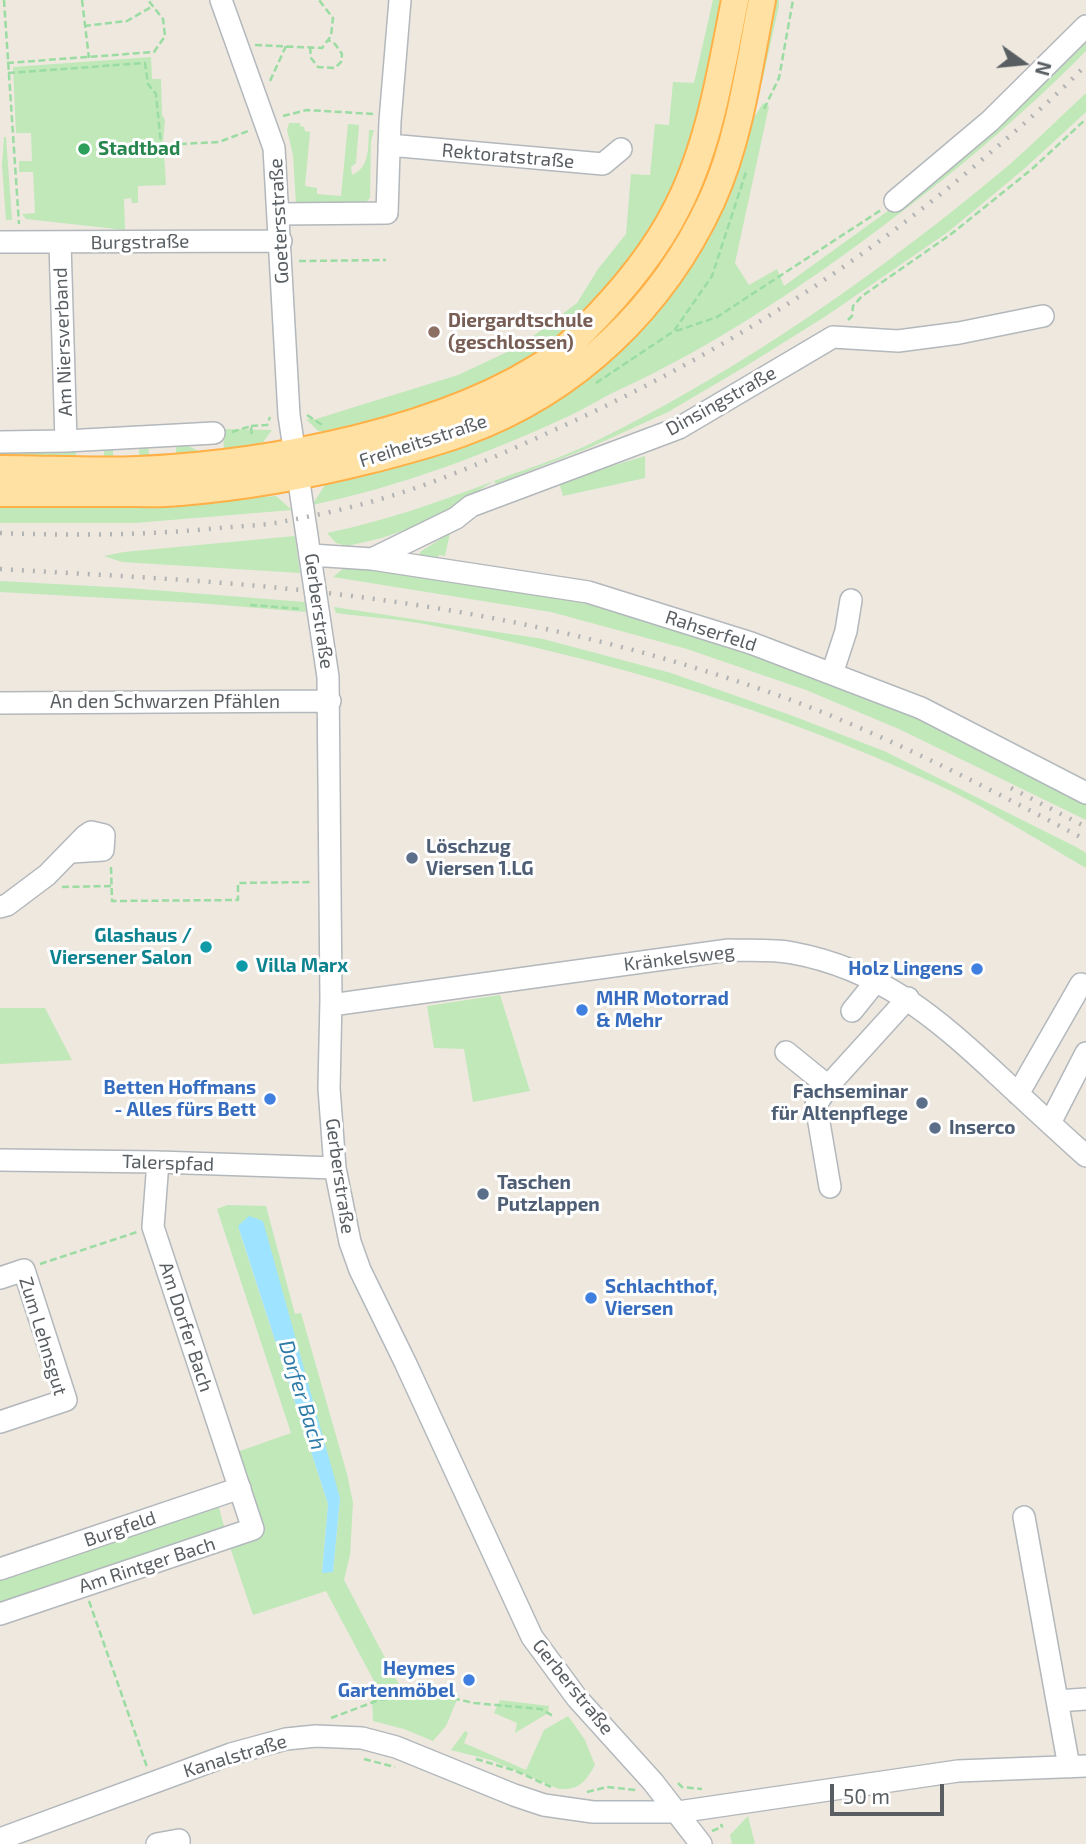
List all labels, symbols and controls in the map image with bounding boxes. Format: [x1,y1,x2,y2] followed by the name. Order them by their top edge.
[988,28,1058,98] north arrow
[1031,59,1057,78] text: N
[98,138,180,160] place label: Stadtbad
[441,139,575,173] street label: Rektoratstraße
[76,141,92,157] marker: Stadtbad
[264,158,294,284] street label: Goetersstraße
[90,230,190,254] street label: Burgstraße
[49,267,77,417] street label: Am Niersverband
[448,310,593,354] place label: Diergardtschule (geschlossen)
[426,324,442,340] marker: Diergardtschule (geschlossen)
[662,361,780,441] street label: Dinsingstraße
[356,410,490,472] street label: Freiheitsstraße
[300,552,338,670] street label: Gerberstraße
[663,606,759,656] street label: Rahserfeld
[50,691,280,713] street label: An den Schwarzen Pfählen
[426,836,534,880] place label: Löschzug Viersen 1.LG
[404,850,420,866] marker: Löschzug Viersen 1.LG
[50,925,192,969] place label: Glashaus / Viersener Salon
[198,939,214,955] marker: Glashaus / Viersener Salon
[622,940,736,976] street label: Kränkelsweg
[256,955,348,977] place label: Villa Marx
[234,958,250,974] marker: Villa Marx
[848,958,963,980] place label: Holz Lingens
[969,961,985,977] marker: Holz Lingens
[596,988,729,1032] place label: MHR Motorrad & Mehr
[574,1002,590,1018] marker: MHR Motorrad & Mehr
[104,1077,256,1121] place label: Betten Hoffmans - Alles fürs Bett
[771,1081,908,1125] place label: Fachseminar für Altenpflege
[262,1091,278,1107] marker: Betten Hoffmans - Alles fürs Bett
[914,1095,930,1111] marker: Fachseminar für Altenpflege
[321,1117,359,1235] street label: Gerberstraße
[949,1117,1015,1139] place label: Inserco
[927,1120,943,1136] marker: Inserco
[121,1150,215,1176] street label: Talerspfad
[497,1172,600,1216] place label: Taschen Putzlappen
[475,1186,491,1202] marker: Taschen Putzlappen
[154,1259,218,1395] street label: Am Dorfer Bach
[14,1274,72,1398] street label: Zum Lehnsgut
[605,1276,717,1320] place label: Schlachthof, Viersen
[583,1290,599,1306] marker: Schlachthof, Viersen
[273,1337,331,1453] water label: Dorfer Bach
[81,1506,159,1552] street label: Burgfeld
[76,1532,218,1598] street label: Am Rintger Bach
[528,1635,618,1739] street label: Gerberstraße
[338,1658,455,1702] place label: Heymes Gartenmöbel
[461,1672,477,1688] marker: Heymes Gartenmöbel
[181,1729,289,1783] street label: Kanalstraße
[834,1770,948,1814] scale bar
[843,1783,890,1808] text: 50 m

